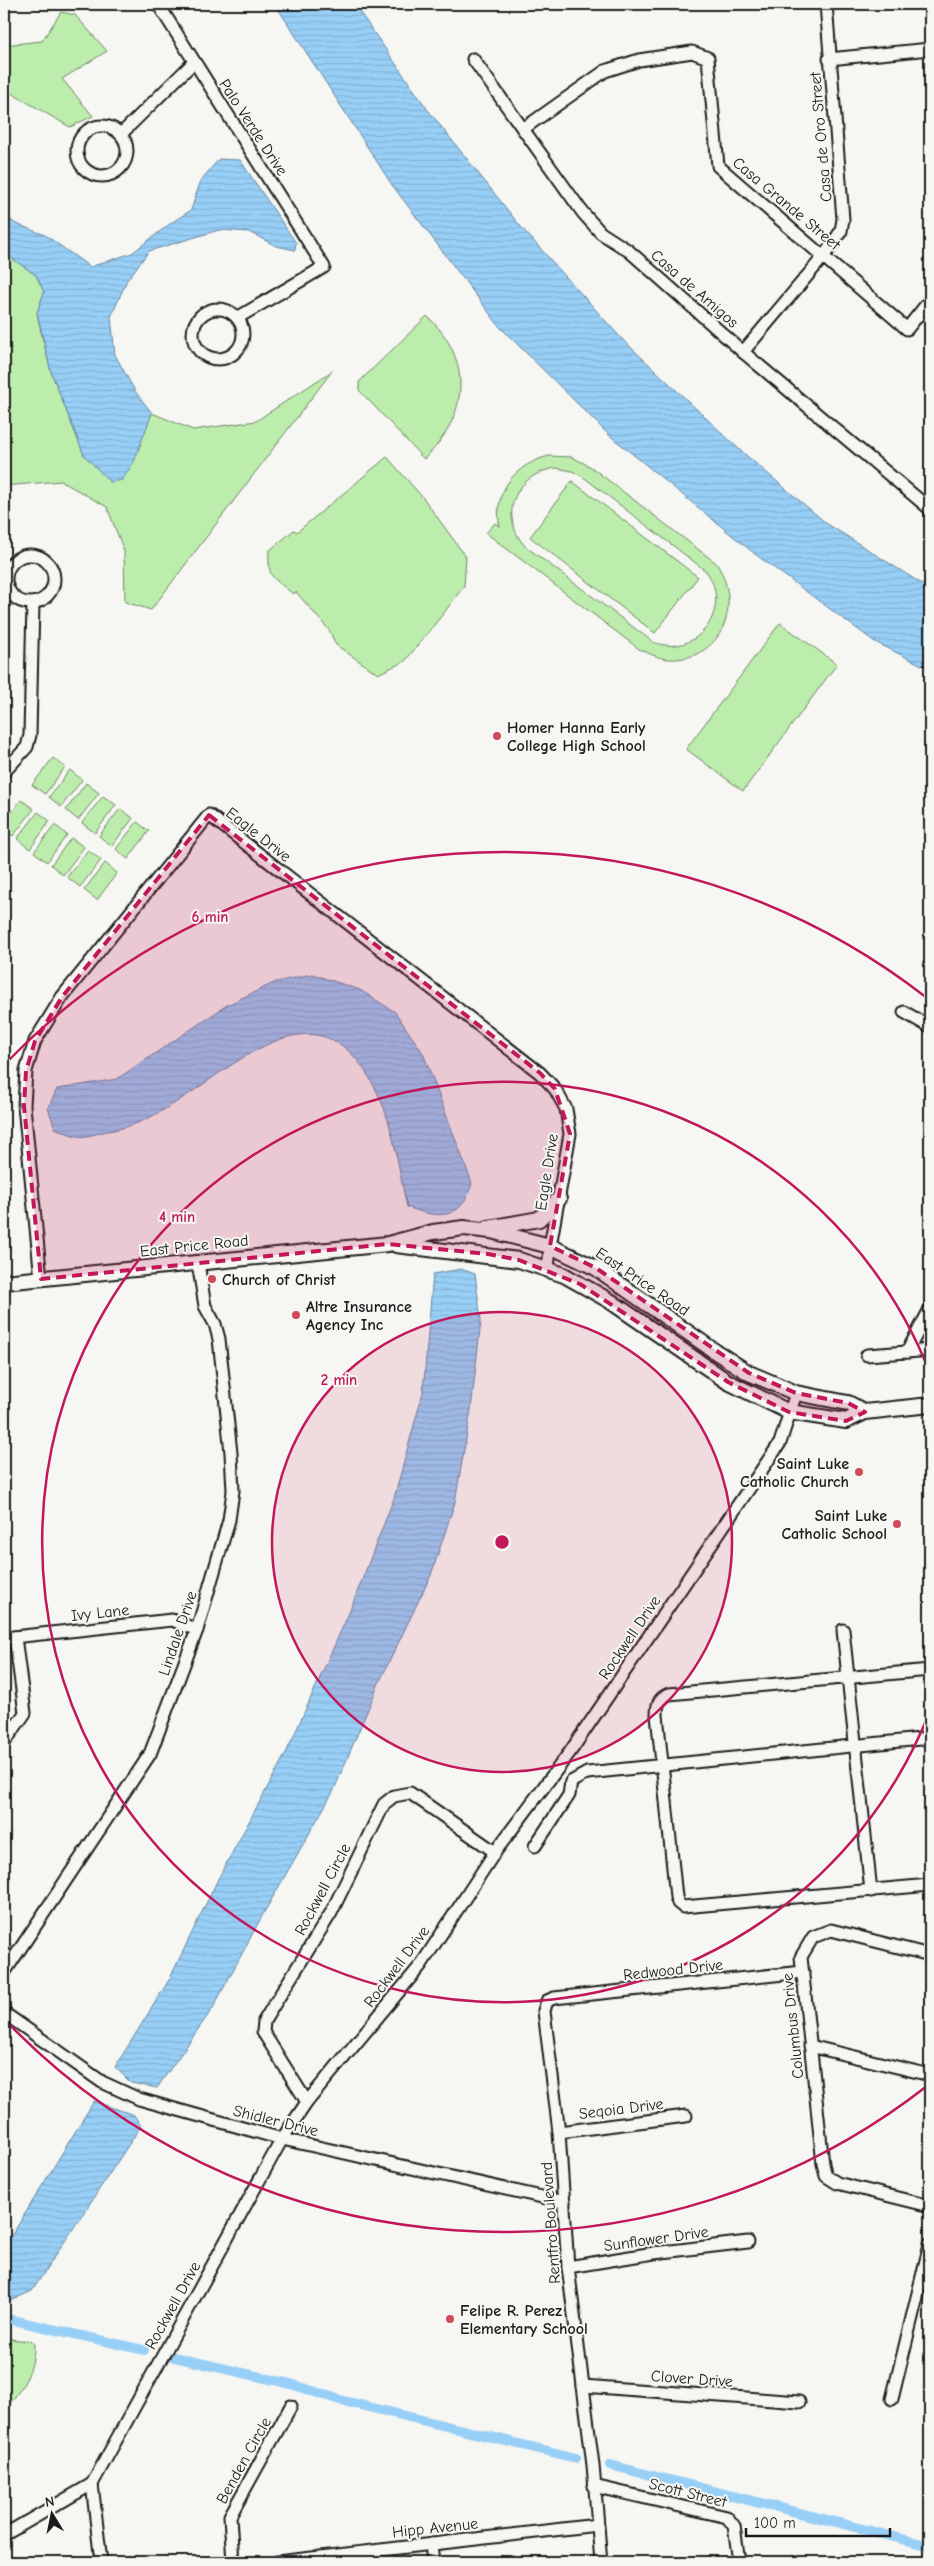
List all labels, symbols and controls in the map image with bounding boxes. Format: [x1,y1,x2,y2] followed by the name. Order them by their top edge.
[806,71,836,203] street label: Casa de Oro Street
[215,76,291,179] street label: Palo Verde Drive
[729,154,844,254] street label: Casa Grande Street
[647,246,742,332] street label: Casa de Amigos
[507,719,646,755] place label: Homer Hanna Early College High School
[491,730,503,742] marker: Homer Hanna Early College High School
[222,804,295,866] street label: Eagle Drive
[192,908,228,926] text: 6 min
[532,1132,562,1212] street label: Eagle Drive
[159,1208,195,1226] text: 4 min
[139,1231,249,1261] street label: East Price Road
[592,1244,693,1320] street label: East Price Road
[222,1271,336,1289] place label: Church of Christ
[206,1273,218,1285] marker: Church of Christ
[306,1298,412,1334] place label: Altre Insurance Agency Inc
[290,1309,302,1321] marker: Altre Insurance Agency Inc
[321,1371,357,1389] text: 2 min
[740,1455,849,1491] place label: Saint Luke Catholic Church
[853,1466,865,1478] marker: Saint Luke Catholic Church
[781,1507,887,1543] place label: Saint Luke Catholic School
[891,1518,903,1530] marker: Saint Luke Catholic School
[493,1533,511,1551] centre of rings
[155,1589,201,1678] street label: Lindale Drive
[595,1592,665,1683] street label: Rockwell Drive
[70,1601,130,1625] street label: Ivy Lane
[291,1840,355,1938] street label: Rockwell Circle
[360,1922,433,2011] street label: Rockwell Drive
[622,1956,724,1984] street label: Redwood Drive
[778,1972,808,2080] street label: Columbus Drive
[578,2095,665,2123] street label: Seqoia Drive
[231,2102,320,2140] street label: Shidler Drive
[538,2161,564,2285] street label: Rentfro Boulevard
[603,2223,710,2255] street label: Sunflower Drive
[141,2259,204,2352] street label: Rockwell Drive
[460,2302,588,2338] place label: Felipe R. Perez Elementary School
[444,2313,456,2325] marker: Felipe R. Perez Elementary School
[650,2367,734,2391] street label: Clover Drive
[213,2414,275,2507] street label: Benden Circle
[647,2475,729,2511] street label: Scott Street
[28,2488,78,2538] north arrow
[44,2493,56,2511] text: N
[746,2506,890,2538] scale bar
[754,2514,796,2532] text: 100 m
[391,2515,479,2541] street label: Hipp Avenue

